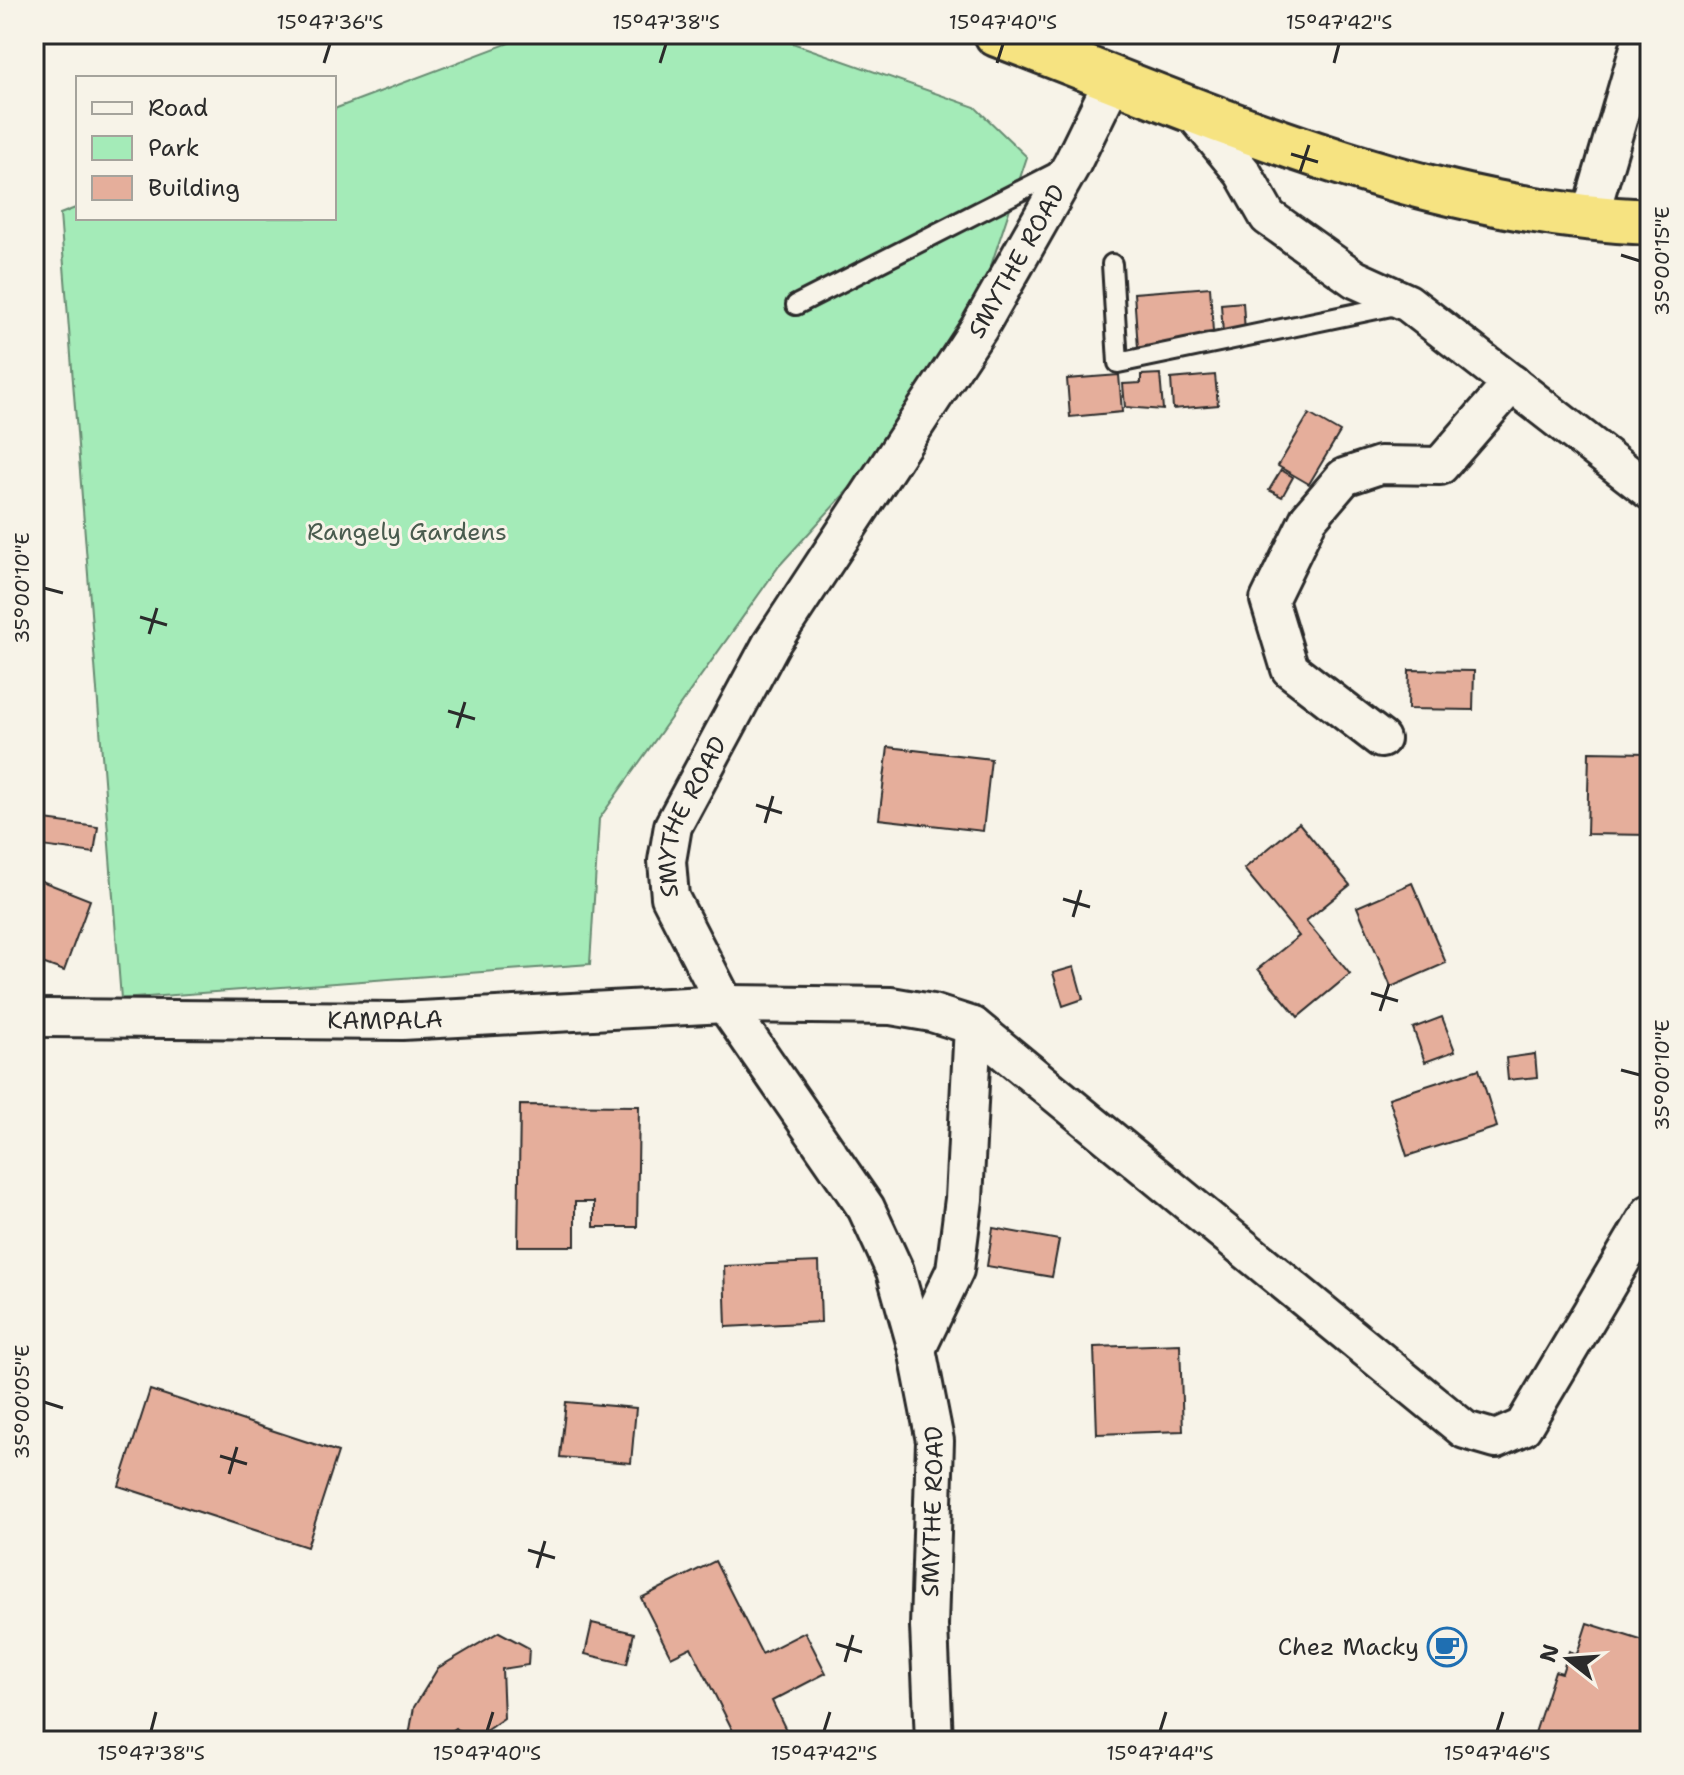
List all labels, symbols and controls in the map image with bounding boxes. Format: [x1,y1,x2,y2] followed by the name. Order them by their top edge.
[277,9,383,35] text: 15°47'36"S
[612,9,720,35] text: 15°47'38"S
[949,9,1057,35] text: 15°47'40"S
[1286,9,1392,35] text: 15°47'42"S
[76,76,336,220] legend
[148,92,208,124] text: Road
[148,132,200,164] text: Park
[148,172,240,204] text: Building
[961,179,1073,344] street label: SMYTHE ROAD
[1649,206,1675,316] text: 35°00'15"E
[307,516,507,548] park label: Rangely Gardens
[9,532,35,644] text: 35°00'10"E
[651,731,734,899] street label: SMYTHE ROAD
[327,1003,444,1037] street label: KAMPALA
[1649,1019,1675,1131] text: 35°00'10"E
[9,1345,35,1459] text: 35°00'05"E
[914,1423,951,1597] street label: SMYTHE ROAD
[1528,1619,1608,1699] north arrow
[1426,1626,1468,1668] cafe icon: Chez Macky
[1278,1631,1419,1663] place label: Chez Macky
[1533,1641,1566,1666] text: N
[97,1740,205,1766] text: 15°47'38"S
[433,1740,541,1766] text: 15°47'40"S
[771,1740,877,1766] text: 15°47'42"S
[1106,1740,1214,1766] text: 15°47'44"S
[1444,1740,1550,1766] text: 15°47'46"S

